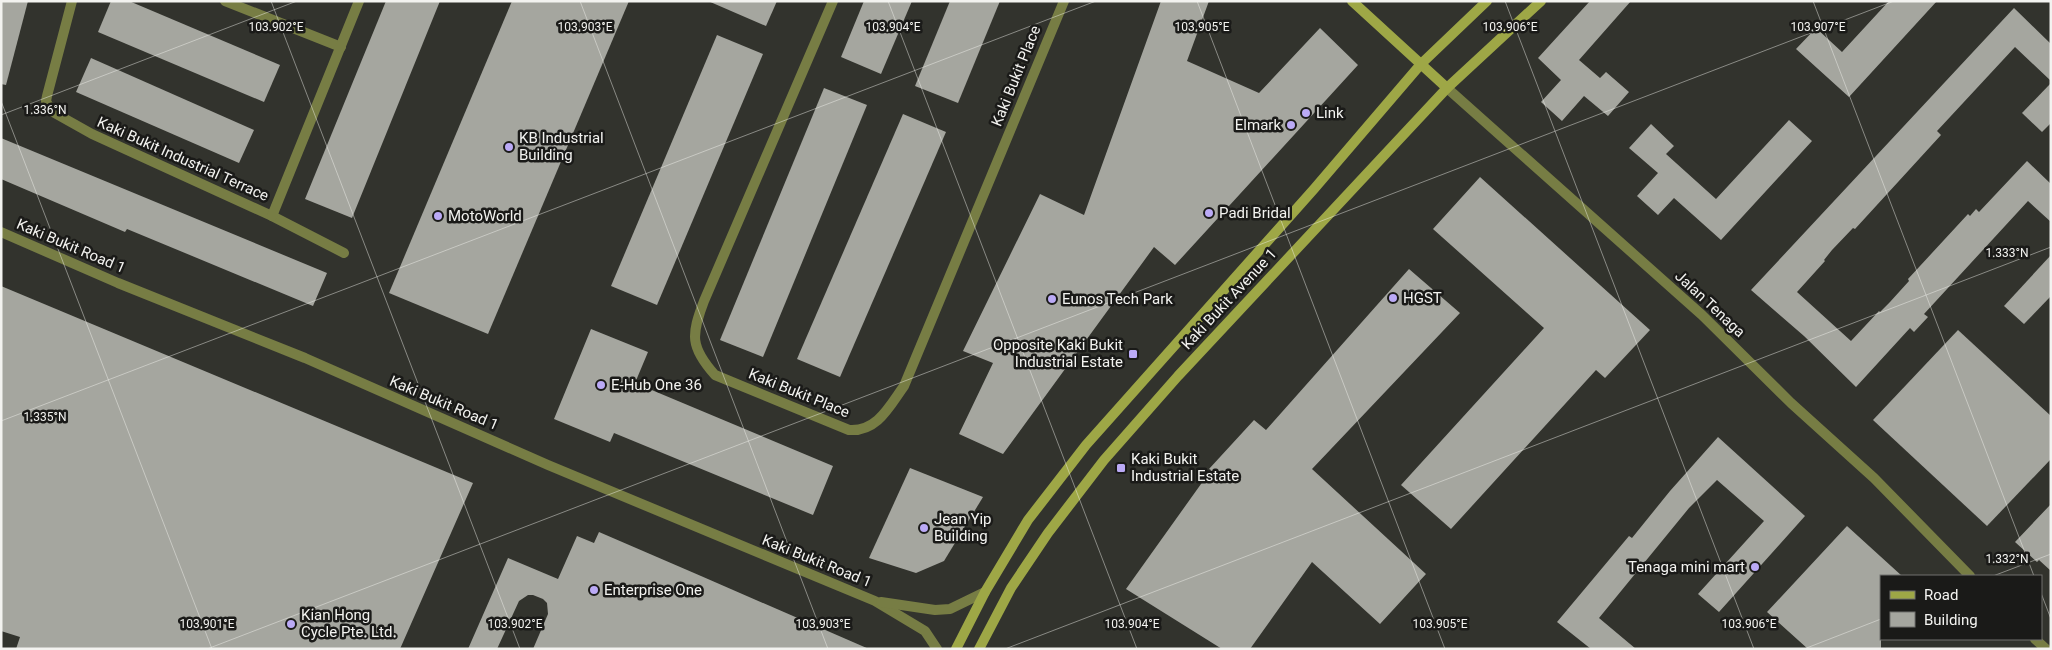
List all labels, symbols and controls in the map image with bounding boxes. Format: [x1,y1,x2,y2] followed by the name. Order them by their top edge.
[249,20,304,34] text: 103.902°E
[558,20,613,34] text: 103.903°E
[866,20,921,34] text: 103.904°E
[1175,20,1230,34] text: 103.905°E
[1483,20,1538,34] text: 103.906°E
[1791,20,1846,34] text: 103.907°E
[988,23,1044,129] street label: Kaki Bukit Place
[23,103,67,117] text: 1.336°N
[1316,104,1344,122] place label: Link
[1300,107,1312,119] marker: Link
[94,113,272,205] street label: Kaki Bukit Industrial Terrace
[1235,116,1281,134] place label: Elmark
[1285,119,1297,131] marker: Elmark
[519,129,604,164] place label: KB Industrial Building
[503,141,515,153] marker: KB Industrial Building
[1219,204,1291,222] place label: Padi Bridal
[448,207,522,225] place label: MotoWorld
[1203,207,1215,219] marker: Padi Bridal
[432,210,444,222] marker: MotoWorld
[14,215,128,277] street label: Kaki Bukit Road 1
[1178,245,1280,353] street label: Kaki Bukit Avenue 1
[1985,246,2029,260] text: 1.333°N
[1671,267,1749,341] street label: Jalan Tenaga
[1403,289,1442,307] place label: HGST
[1062,290,1173,308] place label: Eunos Tech Park
[1387,292,1399,304] marker: HGST
[1046,293,1058,305] marker: Eunos Tech Park
[993,336,1123,371] place label: Opposite Kaki Bukit Industrial Estate
[1127,348,1139,360] marker: Opposite Kaki Bukit Industrial Estate
[746,365,852,421] street label: Kaki Bukit Place
[387,372,501,434] street label: Kaki Bukit Road 1
[611,376,702,394] place label: E-Hub One 36
[595,379,607,391] marker: E-Hub One 36
[23,410,67,424] text: 1.335°N
[1131,450,1239,485] place label: Kaki Bukit Industrial Estate
[1115,462,1127,474] marker: Kaki Bukit Industrial Estate
[934,510,991,545] place label: Jean Yip Building
[918,522,930,534] marker: Jean Yip Building
[760,531,874,591] street label: Kaki Bukit Road 1
[1985,552,2029,566] text: 1.332°N
[1628,558,1745,576] place label: Tenaga mini mart
[1749,561,1761,573] marker: Tenaga mini mart
[1880,575,2042,640] legend
[604,581,702,599] place label: Enterprise One
[588,584,600,596] marker: Enterprise One
[1924,586,1958,604] text: Road
[301,606,396,641] place label: Kian Hong Cycle Pte. Ltd.
[1924,611,1978,629] text: Building
[180,617,235,631] text: 103.901°E
[488,617,543,631] text: 103.902°E
[796,617,851,631] text: 103.903°E
[1105,617,1160,631] text: 103.904°E
[1413,617,1468,631] text: 103.905°E
[1722,617,1777,631] text: 103.906°E
[285,618,297,630] marker: Kian Hong Cycle Pte. Ltd.

